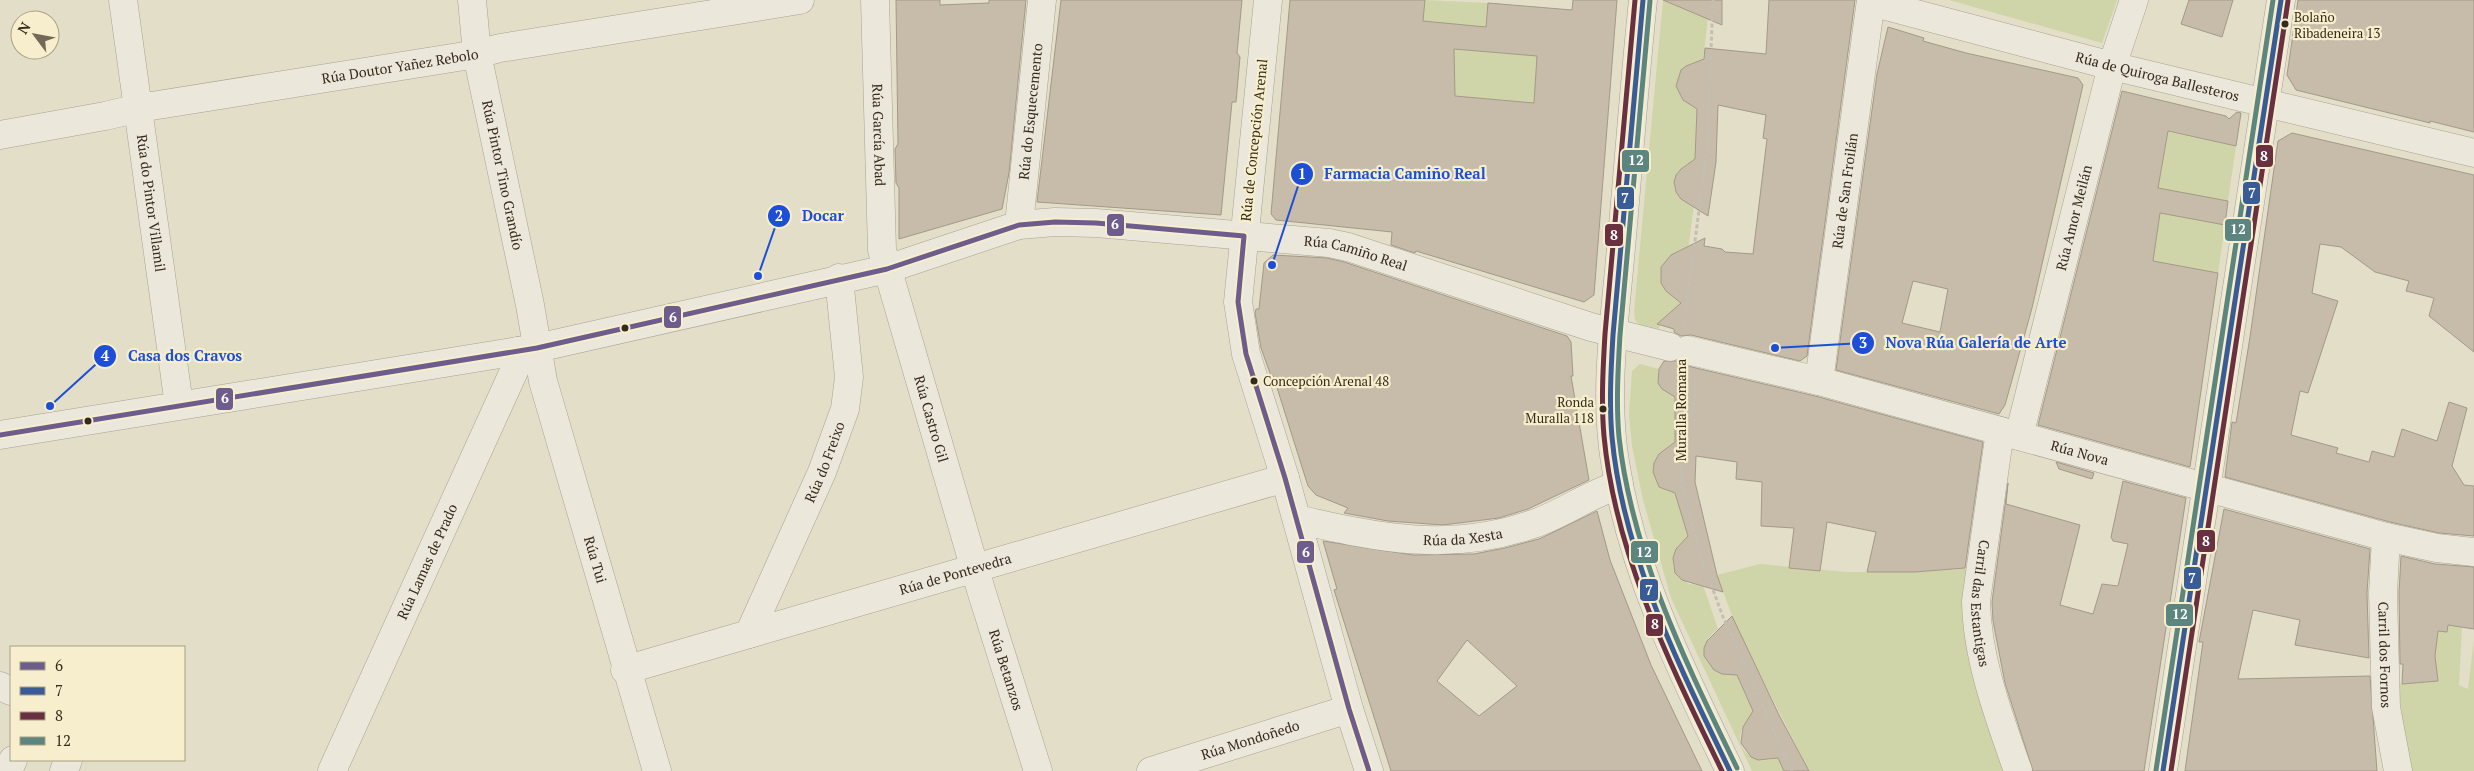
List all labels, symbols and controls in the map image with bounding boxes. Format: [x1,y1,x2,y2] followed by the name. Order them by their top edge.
[2294,8,2380,42] place label: Bolaño Ribadeneira 13
[10,10,60,60] north arrow
[13,18,35,37] text: N
[2280,19,2290,29] marker: Bolaño Ribadeneira 13
[1014,42,1047,181] street label: Rúa do Esquecemento
[320,44,480,88] street label: Rúa Doutor Yañez Rebolo
[2074,47,2241,105] street label: Rúa de Quiroga Ballesteros
[1236,58,1271,222] street label: Rúa de Concepción Arenal
[868,83,890,187] street label: Rúa García Abad
[478,98,528,252] street label: Rúa Pintor Tino Grandío
[1827,131,1862,250] street label: Rúa de San Froilán
[133,133,170,273] street label: Rúa do Pintor Villamil
[2255,144,2274,168] line badge: 8
[2260,146,2268,165] text: 8
[1621,149,1650,173] line badge: 12
[1628,150,1644,169] text: 12
[1290,159,1496,189] callout: Farmacia Camiño Real
[2051,162,2096,273] street label: Rúa Amor Meilán
[1298,163,1306,183] text: 1
[1324,163,1486,183] text: Farmacia Camiño Real
[2242,181,2261,205] line badge: 7
[2248,183,2256,202] text: 7
[1616,186,1635,210] line badge: 7
[1621,188,1629,207] text: 7
[767,201,854,231] callout: Docar
[775,205,783,225] text: 2
[802,205,845,225] text: Docar
[1106,213,1125,237] line badge: 6
[1111,214,1119,233] text: 6
[2224,218,2252,242] line badge: 12
[2230,219,2246,238] text: 12
[1604,223,1624,247] line badge: 8
[1610,225,1618,244] text: 8
[1303,231,1410,275] street label: Rúa Camiño Real
[663,305,682,329] line badge: 6
[669,307,677,326] text: 6
[620,323,630,333] unlabelled marker
[1851,328,2077,358] callout: Nova Rúa Galería de Arte
[1859,332,1867,352] text: 3
[1886,332,2067,352] text: Nova Rúa Galería de Arte
[93,341,252,371] callout: Casa dos Cravos
[101,345,110,365] text: 4
[128,345,242,365] text: Casa dos Cravos
[1671,359,1690,461] street label: Muralla Romana
[1263,372,1389,390] place label: Concepción Arenal 48
[910,373,953,464] street label: Rúa Castro Gil
[1249,376,1259,386] marker: Concepción Arenal 48
[215,387,234,411] line badge: 6
[221,388,229,407] text: 6
[1525,393,1594,427] place label: Ronda Muralla 118
[1598,404,1608,414] marker: Ronda Muralla 118
[83,416,93,426] unlabelled marker
[800,418,849,505] street label: Rúa do Freixo
[2049,435,2111,469] street label: Rúa Nova
[392,500,462,622] street label: Rúa Lamas de Prado
[1423,523,1504,549] street label: Rúa da Xesta
[2196,529,2216,553] line badge: 8
[2202,531,2210,550] text: 8
[580,534,612,585] street label: Rúa Tui
[1967,539,1995,669] street label: Carril das Estantigas
[1296,540,1315,564] line badge: 6
[1630,540,1659,564] line badge: 12
[1302,542,1310,561] text: 6
[1636,542,1652,561] text: 12
[897,548,1013,599] street label: Rúa de Pontevedra
[2183,566,2202,590] line badge: 7
[2188,568,2196,587] text: 7
[1639,578,1659,602] line badge: 7
[1645,580,1653,599] text: 7
[2374,601,2396,708] street label: Carril dos Fornos
[2165,603,2194,627] line badge: 12
[2172,604,2188,623] text: 12
[1645,613,1664,637] line badge: 8
[1651,614,1659,633] text: 8
[985,627,1028,713] street label: Rúa Betanzos
[10,646,185,761] legend
[55,655,63,675] text: 6
[55,680,63,700] text: 7
[55,705,63,725] text: 8
[1199,715,1302,764] street label: Rúa Mondoñedo
[55,730,71,750] text: 12

